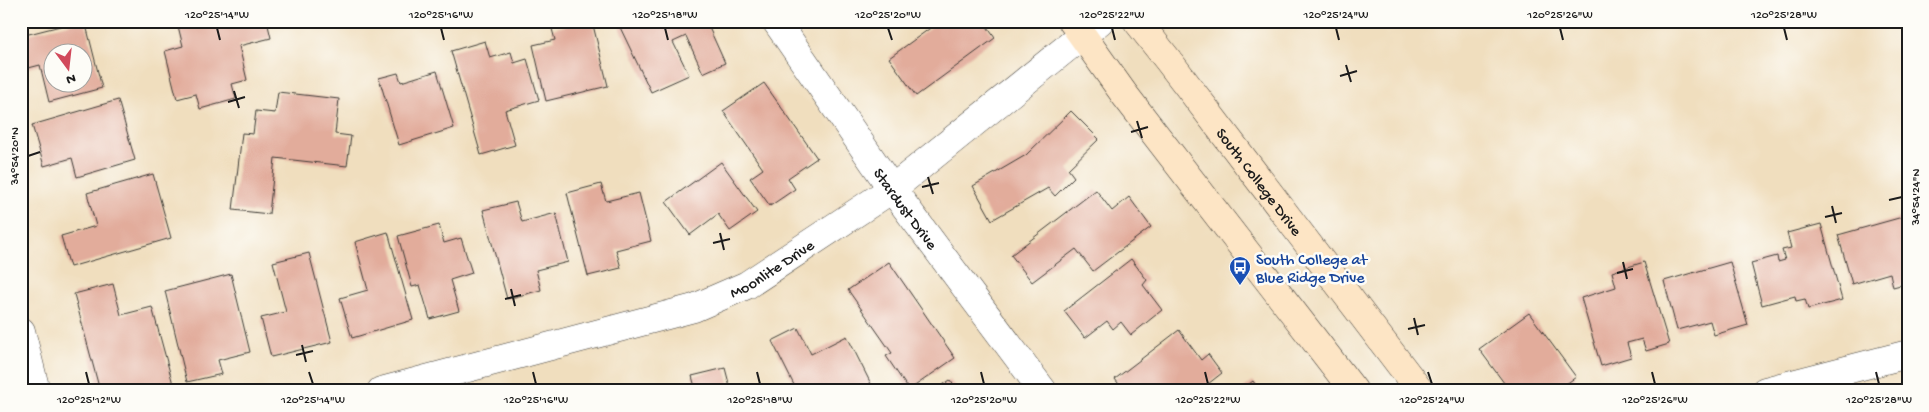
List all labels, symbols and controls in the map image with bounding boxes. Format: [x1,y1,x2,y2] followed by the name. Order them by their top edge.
[184,9,249,23] text: 120°25'14"W
[408,9,473,23] text: 120°25'16"W
[632,9,697,23] text: 120°25'18"W
[854,9,921,23] text: 120°25'20"W
[1078,9,1145,23] text: 120°25'22"W
[1303,9,1368,23] text: 120°25'24"W
[1526,9,1593,23] text: 120°25'26"W
[1750,9,1817,23] text: 120°25'28"W
[42,42,92,92] north arrow
[64,69,77,88] text: N
[1210,126,1305,241] street label: South College Drive
[9,127,23,186] text: 34°54'20"N
[867,165,940,255] street label: Stardust Drive
[1910,168,1924,226] text: 34°54'24"N
[728,237,819,304] street label: Moonlite Drive
[1255,252,1368,289] place label: South College at Blue Ridge Drive
[1228,255,1252,286] bus stop icon: South College at Blue Ridge Drive
[56,394,121,408] text: 120°25'12"W
[280,394,345,408] text: 120°25'14"W
[503,394,568,408] text: 120°25'16"W
[727,394,792,408] text: 120°25'18"W
[950,394,1017,408] text: 120°25'20"W
[1174,394,1241,408] text: 120°25'22"W
[1399,394,1464,408] text: 120°25'24"W
[1621,394,1688,408] text: 120°25'26"W
[1845,394,1912,408] text: 120°25'28"W

